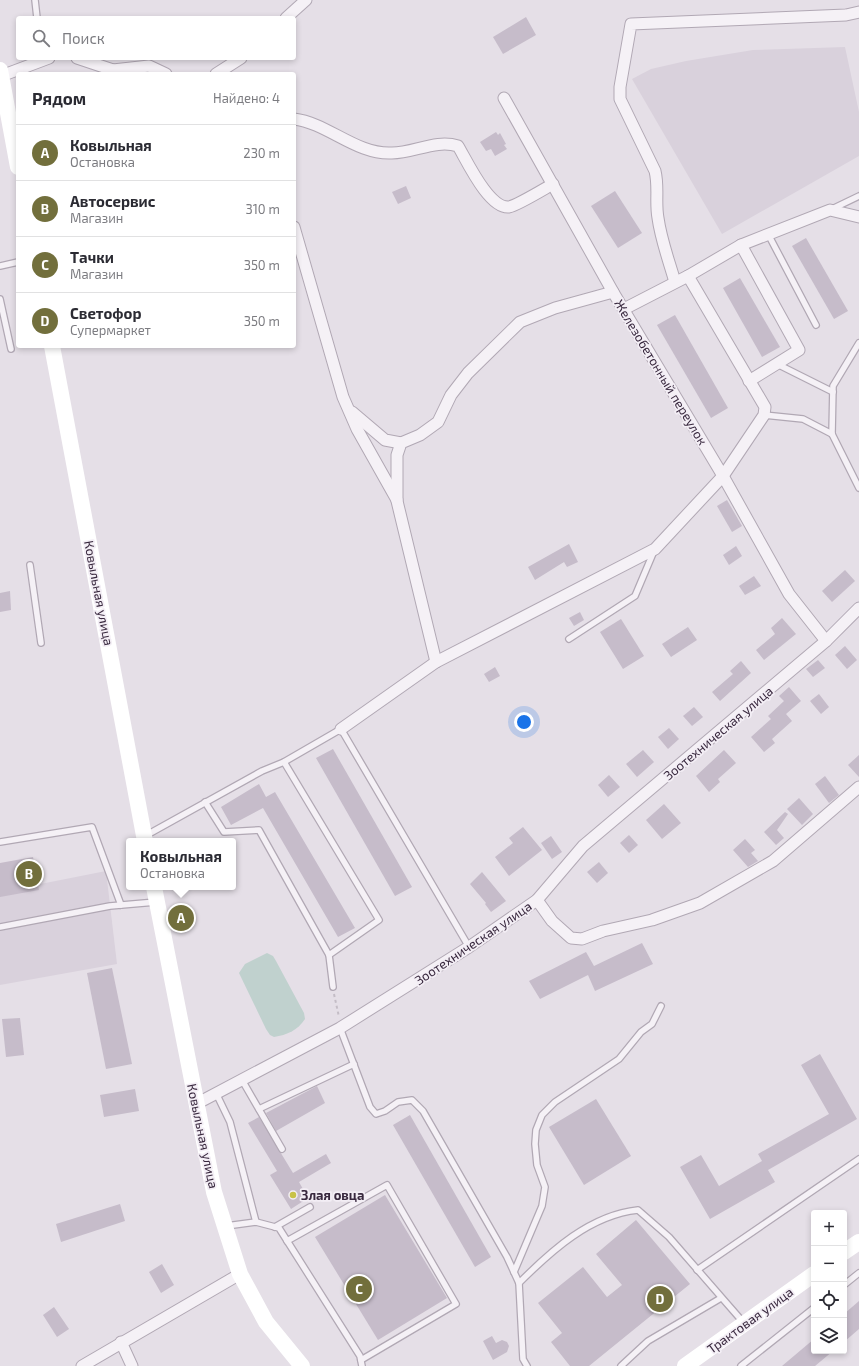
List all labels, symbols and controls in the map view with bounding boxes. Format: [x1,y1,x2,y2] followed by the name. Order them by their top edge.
[16,16,296,60] search box
[30,27,52,49] icon: search
[62,29,105,47] text: Поиск
[32,88,86,108] text: Рядом
[213,90,280,106] text: Найдено: 4
[70,136,152,154] text: Ковыльная
[41,145,49,161] text: A
[243,145,280,161] text: 230 m
[70,154,135,170] text: Остановка
[70,192,155,210] text: Автосервис
[41,201,49,217] text: B
[245,201,280,217] text: 310 m
[70,210,123,226] text: Магазин
[70,248,114,266] text: Тачки
[41,257,49,273] text: C
[244,257,280,273] text: 350 m
[70,266,123,282] text: Магазин
[611,296,711,448] street label: Железобетонный переулок
[70,304,141,322] text: Светофор
[41,313,49,329] text: D
[244,313,280,329] text: 350 m
[70,322,151,338] text: Супермаркет
[81,539,117,647] street label: Ковыльная улица
[660,683,776,783] street label: Зоотехническая улица
[514,712,534,732] your location
[126,838,236,890] popup
[140,847,222,865] text: Ковыльная
[16,859,42,889] pin: B
[140,865,205,881] text: Остановка
[411,898,535,988] street label: Зоотехническая улица
[168,903,194,933] pin: A
[184,1082,222,1190] street label: Ковыльная улица
[301,1187,364,1203] place label: Злая овца
[288,1190,298,1200] marker: Злая овца
[811,1210,847,1354] map controls
[811,1210,847,1246] button: +
[811,1246,847,1282] button: −
[346,1274,372,1304] pin: C
[811,1282,847,1318] button: locate
[704,1283,796,1357] street label: Трактовая улица
[647,1284,673,1314] pin: D
[811,1318,847,1354] button: layers

